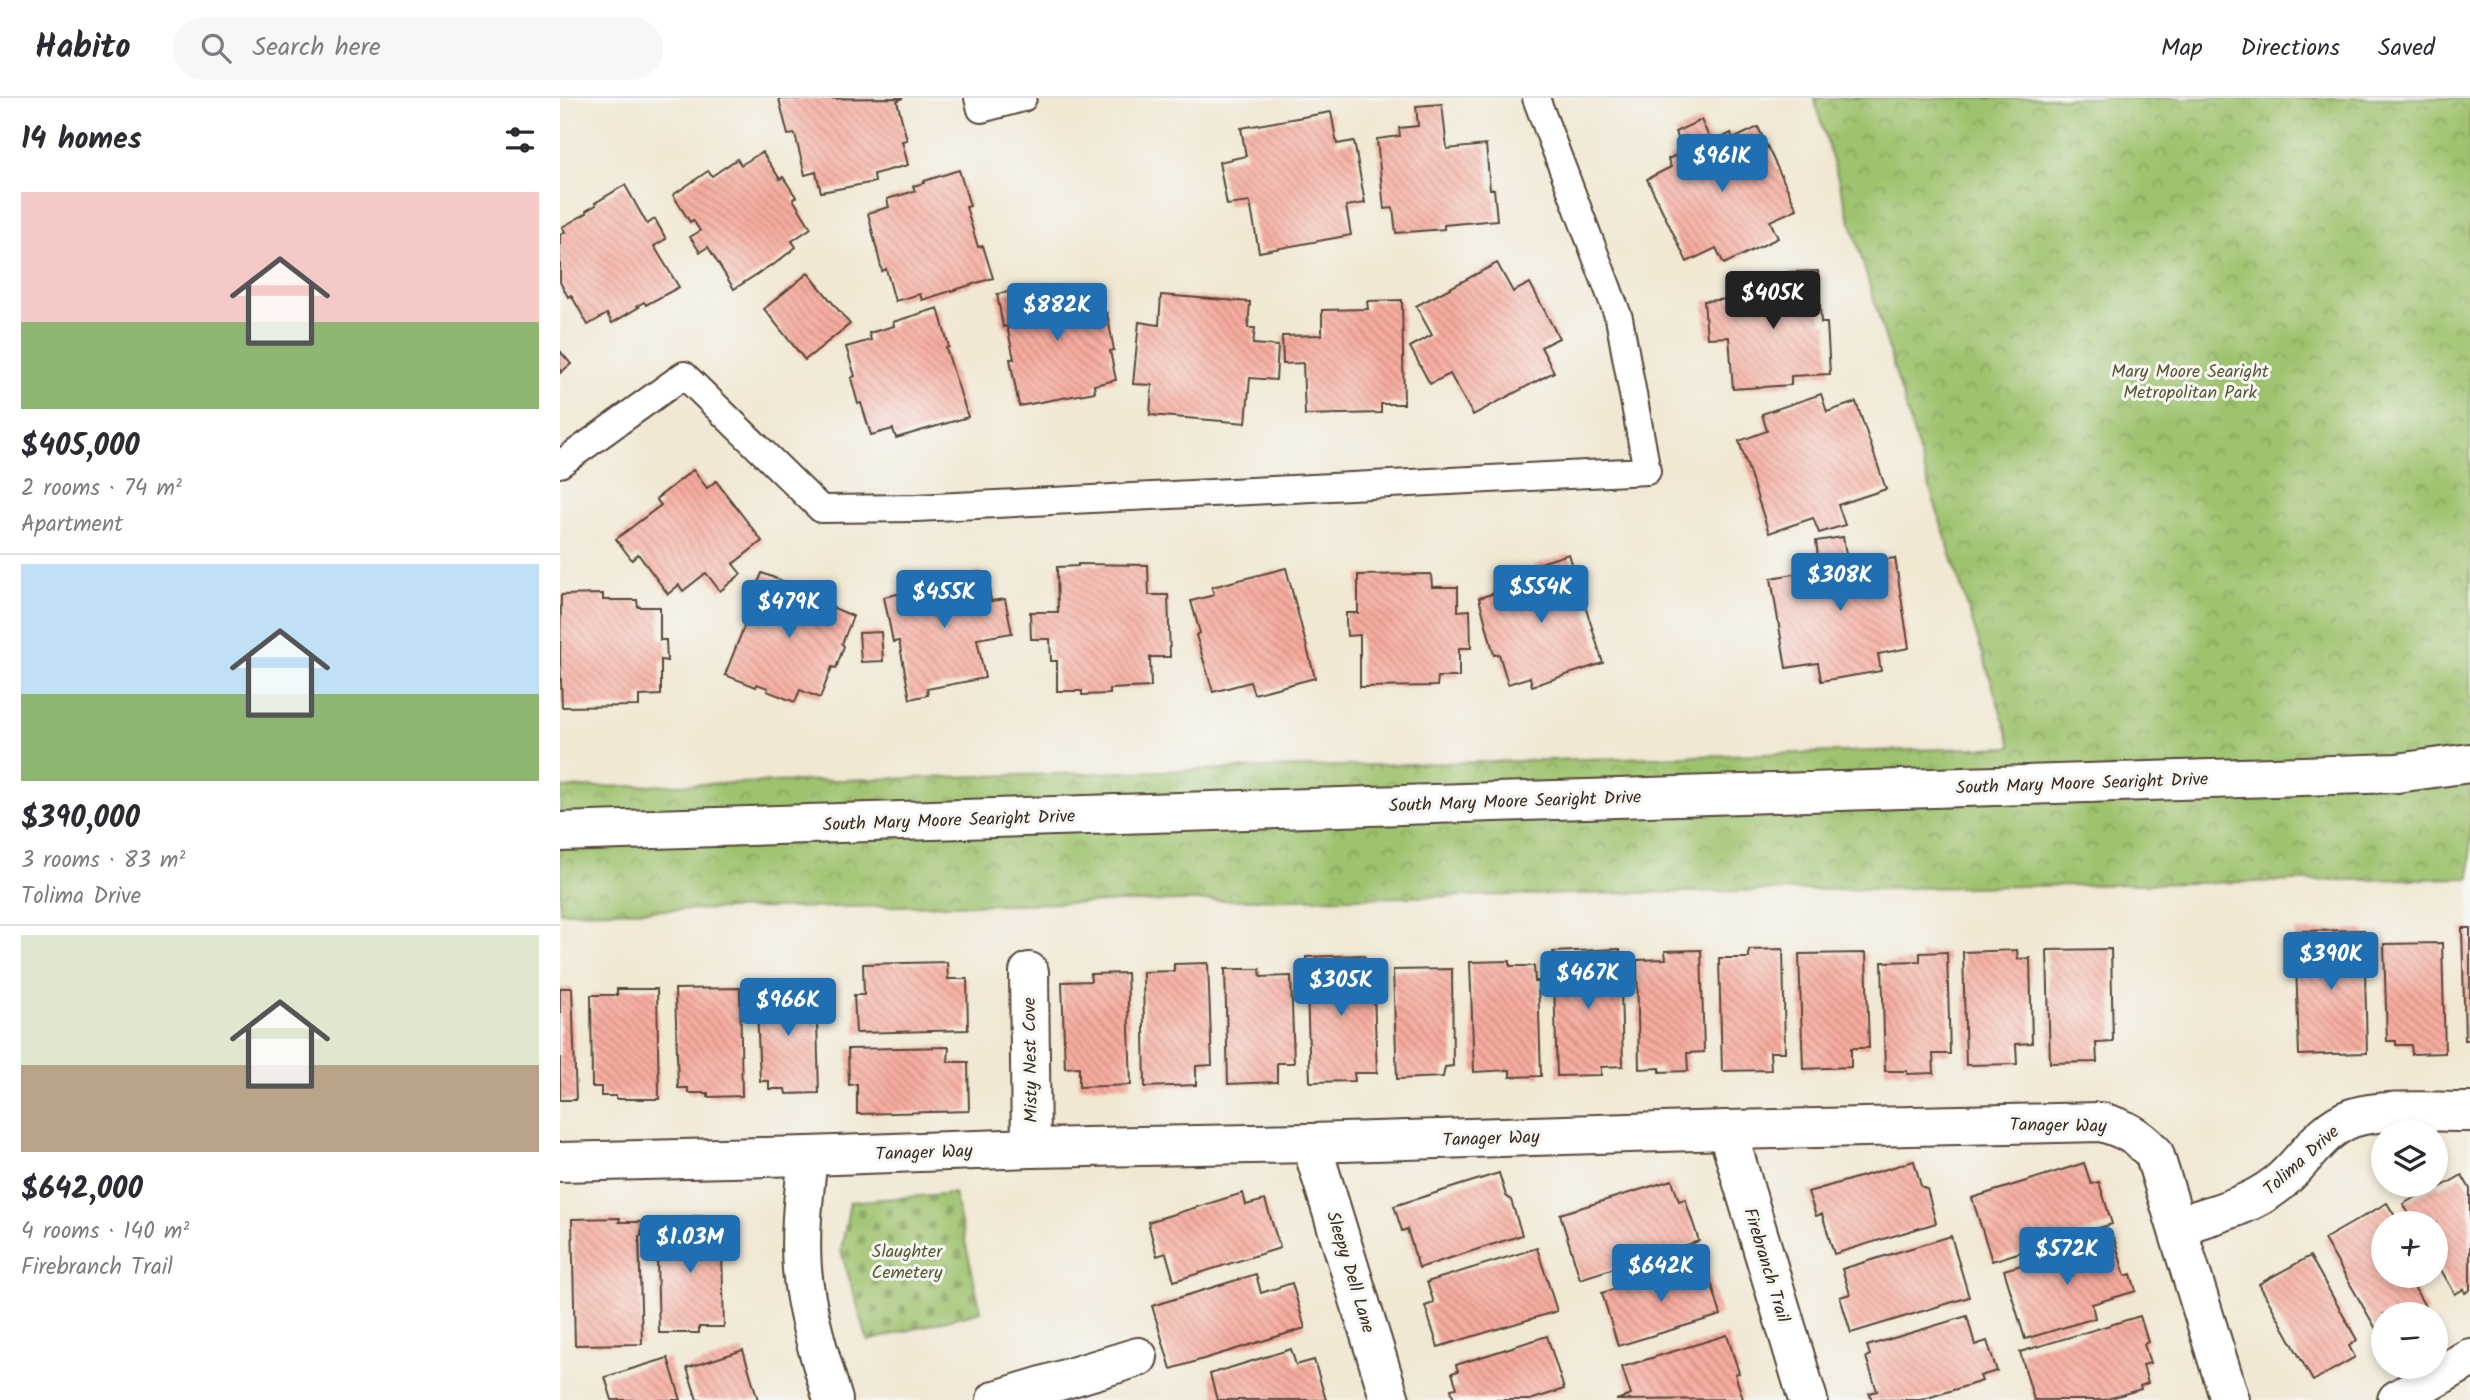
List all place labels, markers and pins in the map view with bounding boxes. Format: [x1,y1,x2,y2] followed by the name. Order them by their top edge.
[1673,134,1771,194] pin: $961K
[1724,272,1822,331] pin: $405K
[1008,284,1106,343] pin: $882K
[1791,554,1889,613] pin: $308K
[1492,566,1590,625] pin: $554K
[895,570,993,630] pin: $455K
[740,580,838,640] pin: $479K
[2282,932,2380,992] pin: $390K
[1539,951,1637,1011] pin: $467K
[1292,958,1390,1018] pin: $305K
[739,978,837,1038] pin: $966K
[633,1216,747,1275] pin: $1.03M
[2018,1228,2116,1287] pin: $572K
[1612,1244,1710,1304] pin: $642K

